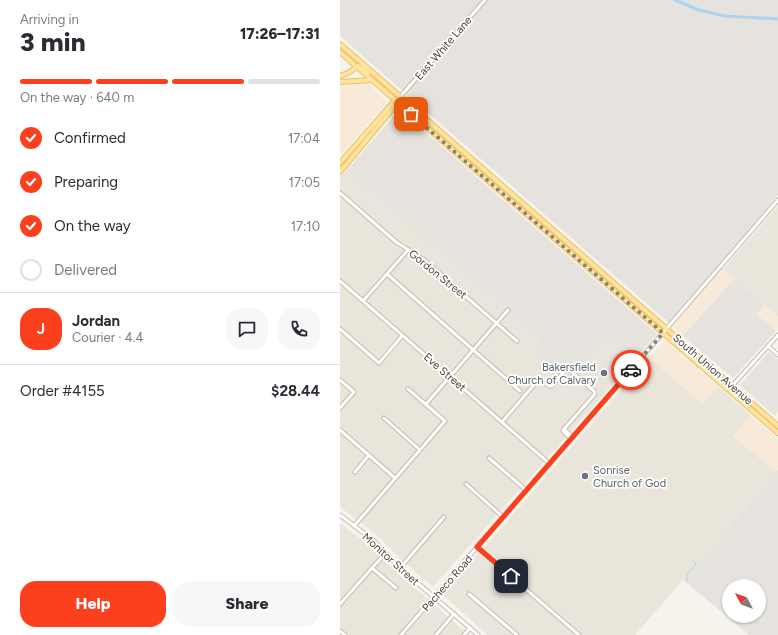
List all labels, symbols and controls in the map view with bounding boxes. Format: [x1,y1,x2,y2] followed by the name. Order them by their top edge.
[20,12,79,27] text: Arriving in
[412,14,474,83] street label: East White Lane
[240,25,320,43] text: 17:26–17:31
[20,26,86,58] text: 3 min
[20,90,134,105] text: On the way · 640 m
[394,97,428,131] pin
[400,103,422,125] icon: bag
[20,127,42,149] icon: check
[54,129,126,147] text: Confirmed
[288,131,320,146] text: 17:04
[20,171,42,193] icon: check
[54,173,118,191] text: Preparing
[289,175,320,190] text: 17:05
[20,215,42,237] icon: check
[54,217,131,235] text: On the way
[291,219,320,234] text: 17:10
[406,247,469,302] street label: Gordon Street
[54,261,117,279] text: Delivered
[226,308,268,350] button: chat
[278,308,320,350] button: phone
[72,312,120,330] text: Jordan
[37,320,45,338] text: J
[72,330,144,345] text: Courier · 4.4
[670,331,755,407] street label: South Union Avenue
[611,350,651,390] courier
[421,351,468,394] street label: Eve Street
[620,359,642,381] icon: car
[507,361,596,387] place label: Bakersfield Church of Calvary
[599,368,609,378] marker: Bakersfield Church of Calvary
[20,382,105,400] text: Order #4155
[271,382,320,400] text: $28.44
[593,464,666,490] place label: Sonrise Church of God
[580,471,590,481] marker: Sonrise Church of God
[360,530,422,588] street label: Monitor Street
[419,553,475,614] street label: Pacheco Road
[494,559,528,593] pin
[500,565,522,587] icon: home
[722,579,766,623] north arrow
[722,579,766,623] map controls
[20,581,166,627] button: Help
[174,581,320,627] button: Share

